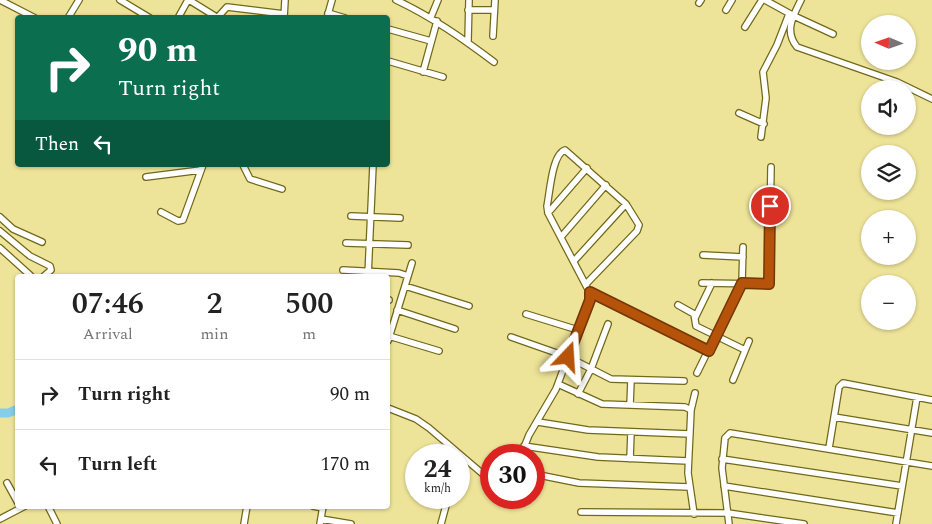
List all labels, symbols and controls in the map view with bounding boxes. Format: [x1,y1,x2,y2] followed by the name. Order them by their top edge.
[861,15,916,70] north arrow
[861,15,916,330] map controls
[118,24,198,77] text: 90 m
[35,35,100,100] icon: right
[118,72,220,105] text: Turn right
[861,80,916,135] button: sound
[35,130,79,159] text: Then
[89,130,117,158] icon: left
[861,145,916,200] button: layers
[749,185,791,227] pin
[756,192,784,220] icon: arrive
[861,210,916,265] button: +
[861,275,916,330] button: −
[72,281,144,327] text: 07:46
[206,281,222,327] text: 2
[285,281,333,327] text: 500
[83,322,133,346] text: Arrival
[200,322,228,346] text: min
[302,322,316,346] text: m
[541,330,593,382] position arrow
[78,380,171,409] text: Turn right
[330,380,370,409] text: 90 m
[35,381,63,409] icon: right
[480,444,545,509] speed limit sign: 30
[78,450,157,479] text: Turn left
[320,450,370,479] text: 170 m
[35,451,63,479] icon: left
[423,451,452,489] text: 24
[424,479,451,498] text: km/h

